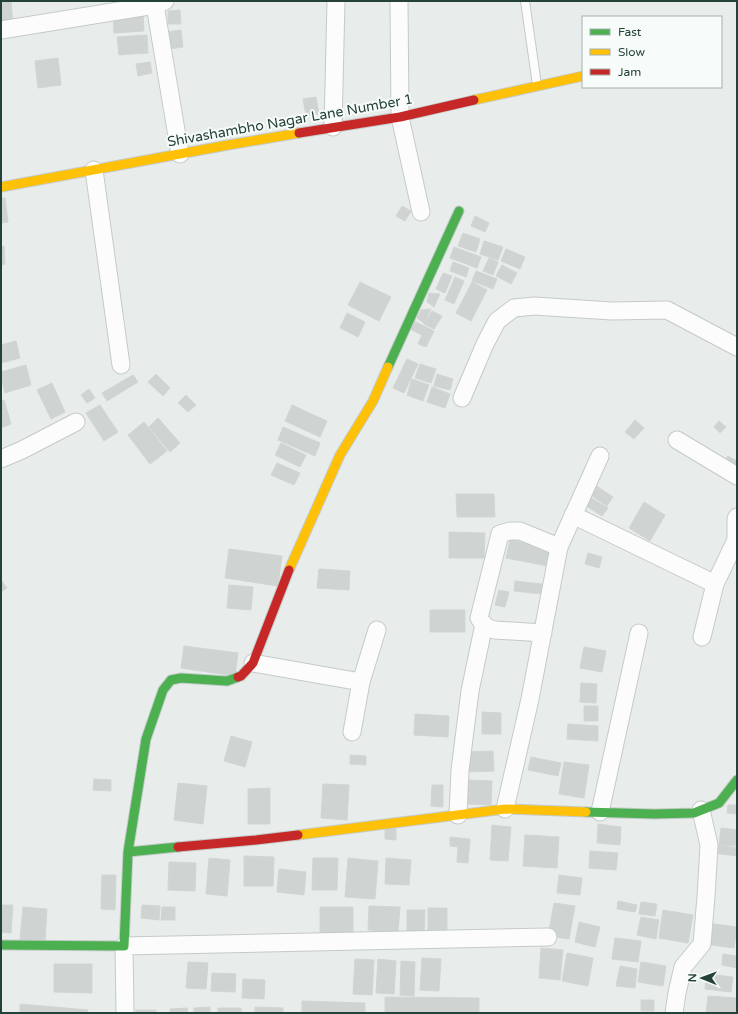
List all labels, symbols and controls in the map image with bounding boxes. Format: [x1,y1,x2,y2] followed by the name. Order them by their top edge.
[582,16,722,88] legend
[618,25,642,39] text: Fast
[618,45,645,59] text: Slow
[618,65,641,79] text: Jam
[166,90,414,150] street label: Shivashambho Nagar Lane Number 1
[682,958,722,998] north arrow
[686,973,699,982] text: N

